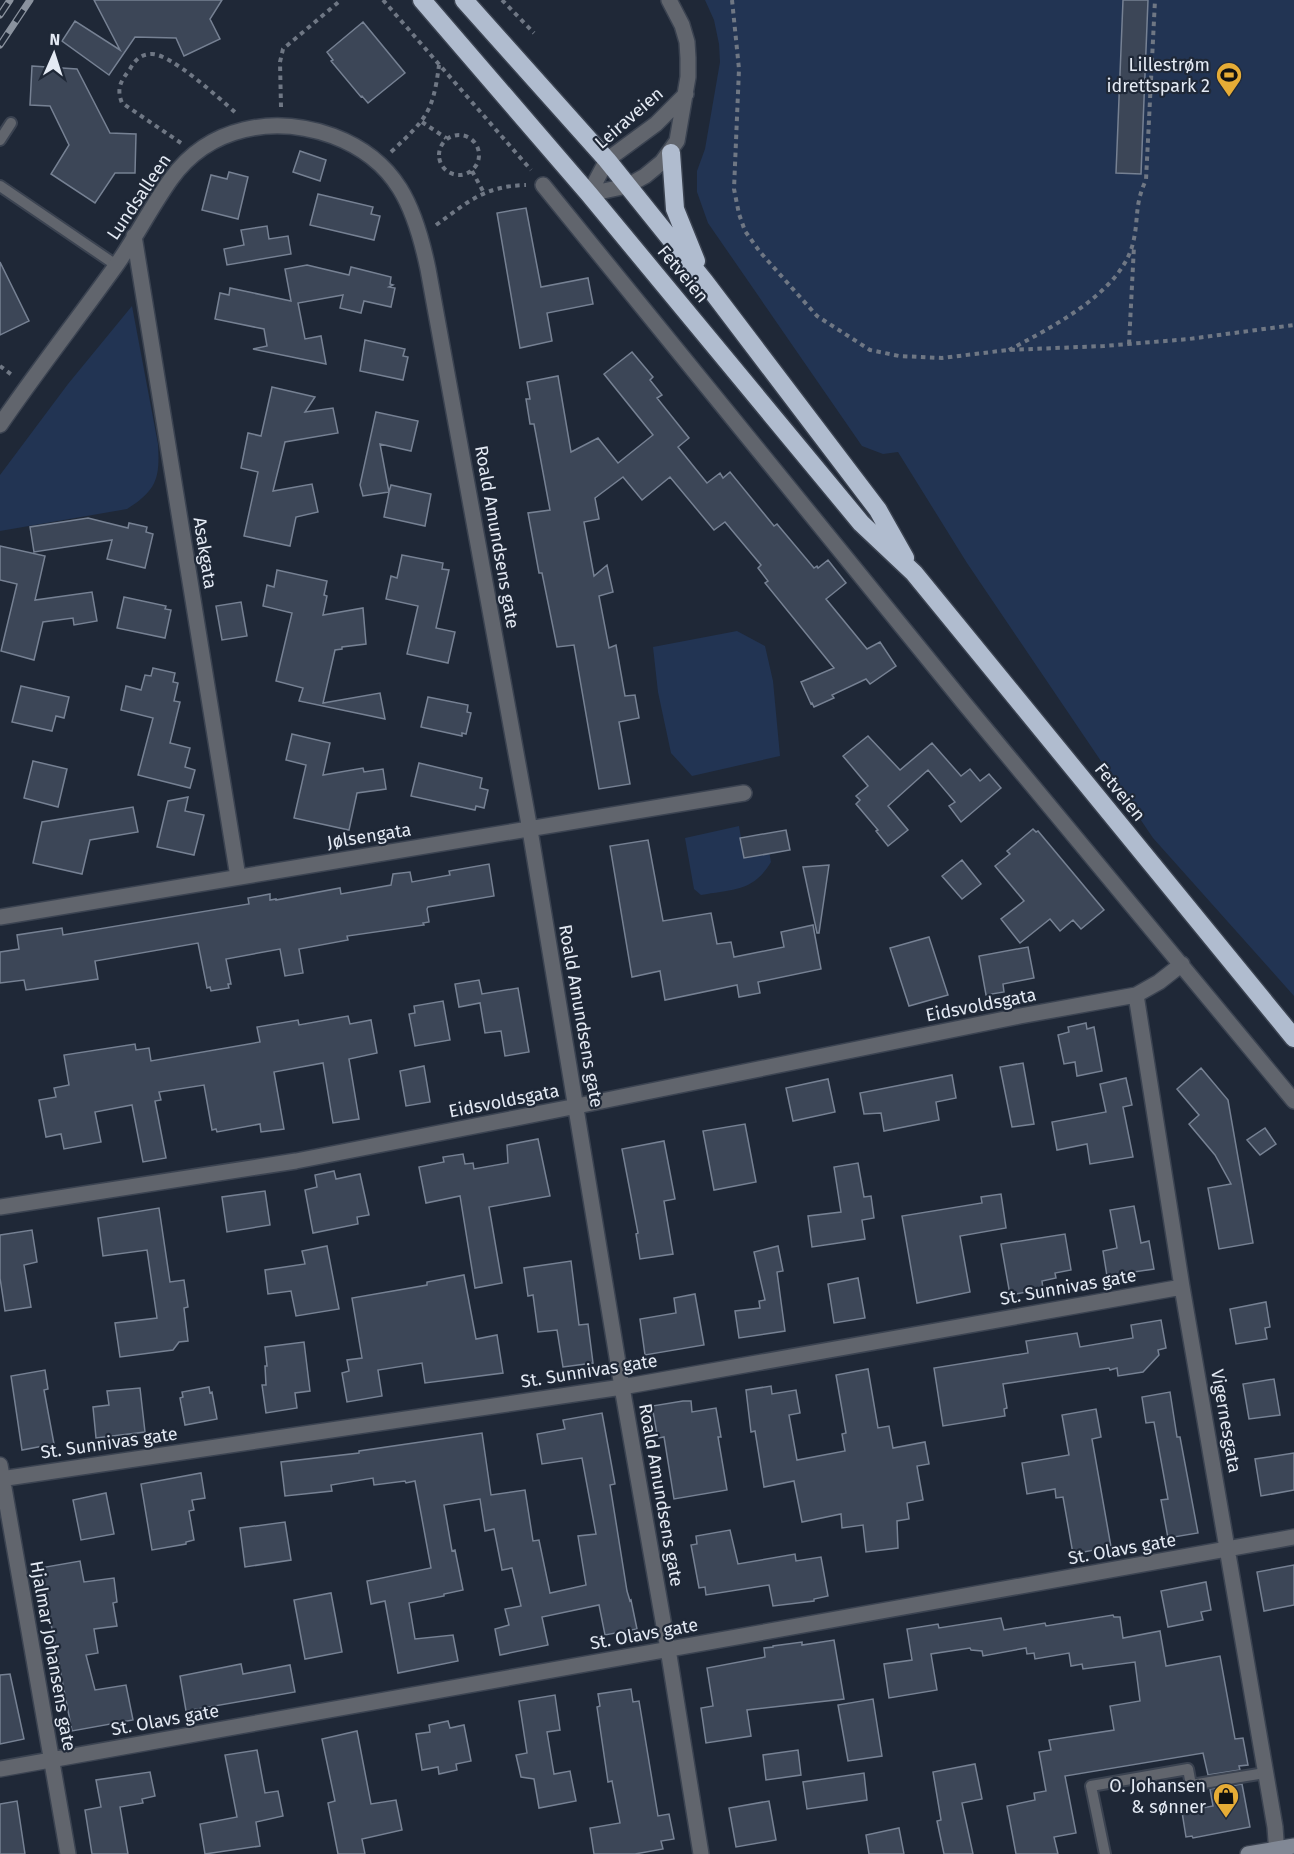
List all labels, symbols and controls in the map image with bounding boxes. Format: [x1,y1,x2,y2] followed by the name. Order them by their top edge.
[24,24,84,84] north arrow
[49,30,61,49] text: N
[1106,54,1210,97] place label: Lillestrøm idrettspark 2
[1214,60,1244,98] sports icon: Lillestrøm idrettspark 2
[590,82,668,154] street label: Leiraveien
[102,150,176,244] street label: Lundsalleen
[653,241,713,307] street label: Fetveien
[470,444,524,630] street label: Roald Amundsens gate
[188,516,222,590] street label: Asakgata
[1090,758,1150,826] street label: Fetveien
[325,818,413,854] street label: Jølsengata
[554,923,608,1109] street label: Roald Amundsens gate
[924,983,1038,1027] street label: Eidsvoldsgata
[447,1079,561,1123] street label: Eidsvoldsgata
[998,1264,1138,1310] street label: St. Sunnivas gate
[519,1349,659,1393] street label: St. Sunnivas gate
[1206,1368,1246,1474] street label: Vigernesgata
[634,1402,688,1588] street label: Roald Amundsens gate
[39,1422,179,1464] street label: St. Sunnivas gate
[1066,1529,1178,1569] street label: St. Olavs gate
[25,1559,81,1753] street label: Hjalmar Johansens gate
[588,1614,700,1654] street label: St. Olavs gate
[109,1700,221,1740] street label: St. Olavs gate
[1109,1775,1206,1818] place label: O. Johansen & sønner
[1211,1781,1241,1819] shop icon: O. Johansen & sønner

